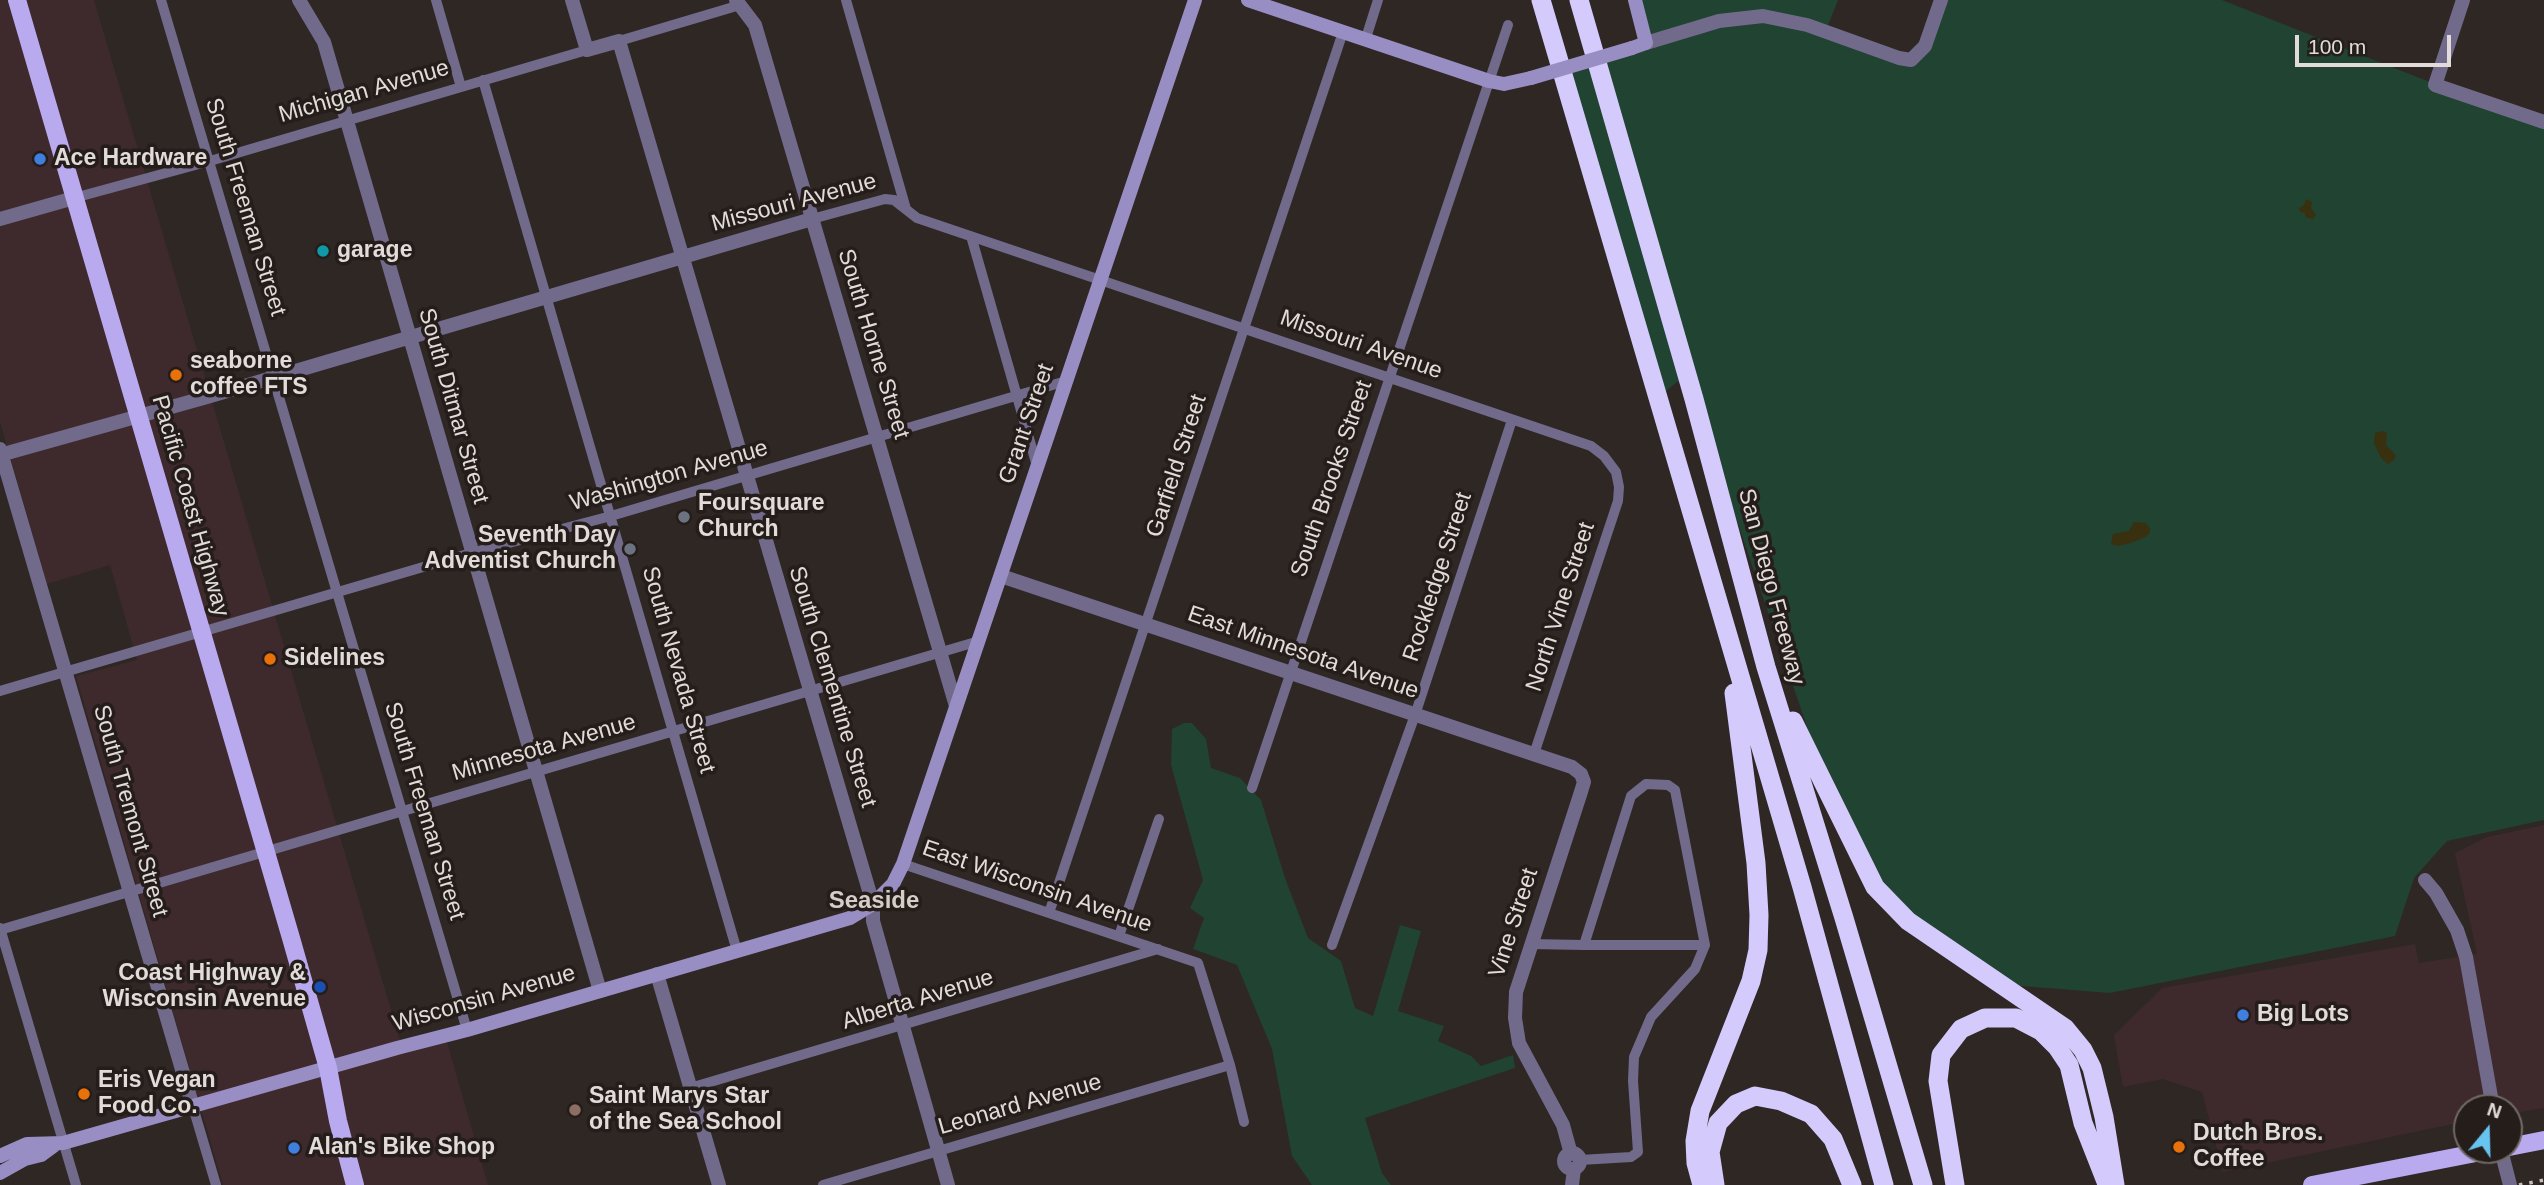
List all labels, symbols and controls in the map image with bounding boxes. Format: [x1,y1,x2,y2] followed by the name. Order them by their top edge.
[2299,21,2455,65] scale bar
[2308,35,2366,58] text: 100 m
[276,54,452,130] street label: Michigan Avenue
[199,95,291,319] street label: South Freeman Street
[54,145,207,173] place label: Ace Hardware
[32,151,48,167] marker: Ace Hardware
[709,168,879,238] street label: Missouri Avenue
[337,237,412,265] place label: garage
[315,243,331,259] marker: garage
[831,246,915,442] street label: South Horne Street
[1276,304,1446,386] street label: Missouri Avenue
[412,305,494,507] street label: South Ditmar Street
[190,348,308,402] place label: seaborne coffee FTS
[994,360,1060,488] street label: Grant Street
[168,367,184,383] marker: seaborne coffee FTS
[1285,377,1379,581] street label: South Brooks Street
[1141,391,1213,541] street label: Garfield Street
[145,392,235,620] street label: Pacific Coast Highway
[567,435,771,517] street label: Washington Avenue
[1732,486,1810,688] street label: San Diego Freeway
[1398,489,1478,665] street label: Rockledge Street
[698,490,825,544] place label: Foursquare Church
[676,509,692,525] marker: Foursquare Church
[1521,519,1601,695] street label: North Vine Street
[424,522,616,576] place label: Seventh Day Adventist Church
[622,541,638,557] marker: Seventh Day Adventist Church
[782,563,882,811] street label: South Clementine Street
[635,564,721,776] street label: South Nevada Street
[1184,600,1422,706] street label: East Minnesota Avenue
[284,645,385,673] place label: Sidelines
[262,651,278,667] marker: Sidelines
[378,699,470,923] street label: South Freeman Street
[87,702,173,920] street label: South Tremont Street
[449,709,639,787] street label: Minnesota Avenue
[918,835,1156,939] street label: East Wisconsin Avenue
[1483,865,1545,981] street label: Vine Street
[829,887,919,915] district label: Seaside
[103,960,306,1014] place label: Coast Highway & Wisconsin Avenue
[389,960,579,1038] street label: Wisconsin Avenue
[839,964,997,1036] street label: Alberta Avenue
[312,979,328,995] marker: Coast Highway & Wisconsin Avenue
[2257,1001,2349,1029] place label: Big Lots
[2235,1007,2251,1023] marker: Big Lots
[98,1067,216,1121] place label: Eris Vegan Food Co.
[935,1069,1105,1141] street label: Leonard Avenue
[589,1083,782,1137] place label: Saint Marys Star of the Sea School
[76,1086,92,1102] marker: Eris Vegan Food Co.
[2453,1094,2523,1164] north arrow
[2484,1098,2504,1123] text: N
[567,1102,583,1118] marker: Saint Marys Star of the Sea School
[2193,1120,2323,1174] place label: Dutch Bros. Coffee
[308,1134,495,1162] place label: Alan's Bike Shop
[2171,1139,2187,1155] marker: Dutch Bros. Coffee
[286,1140,302,1156] marker: Alan's Bike Shop

